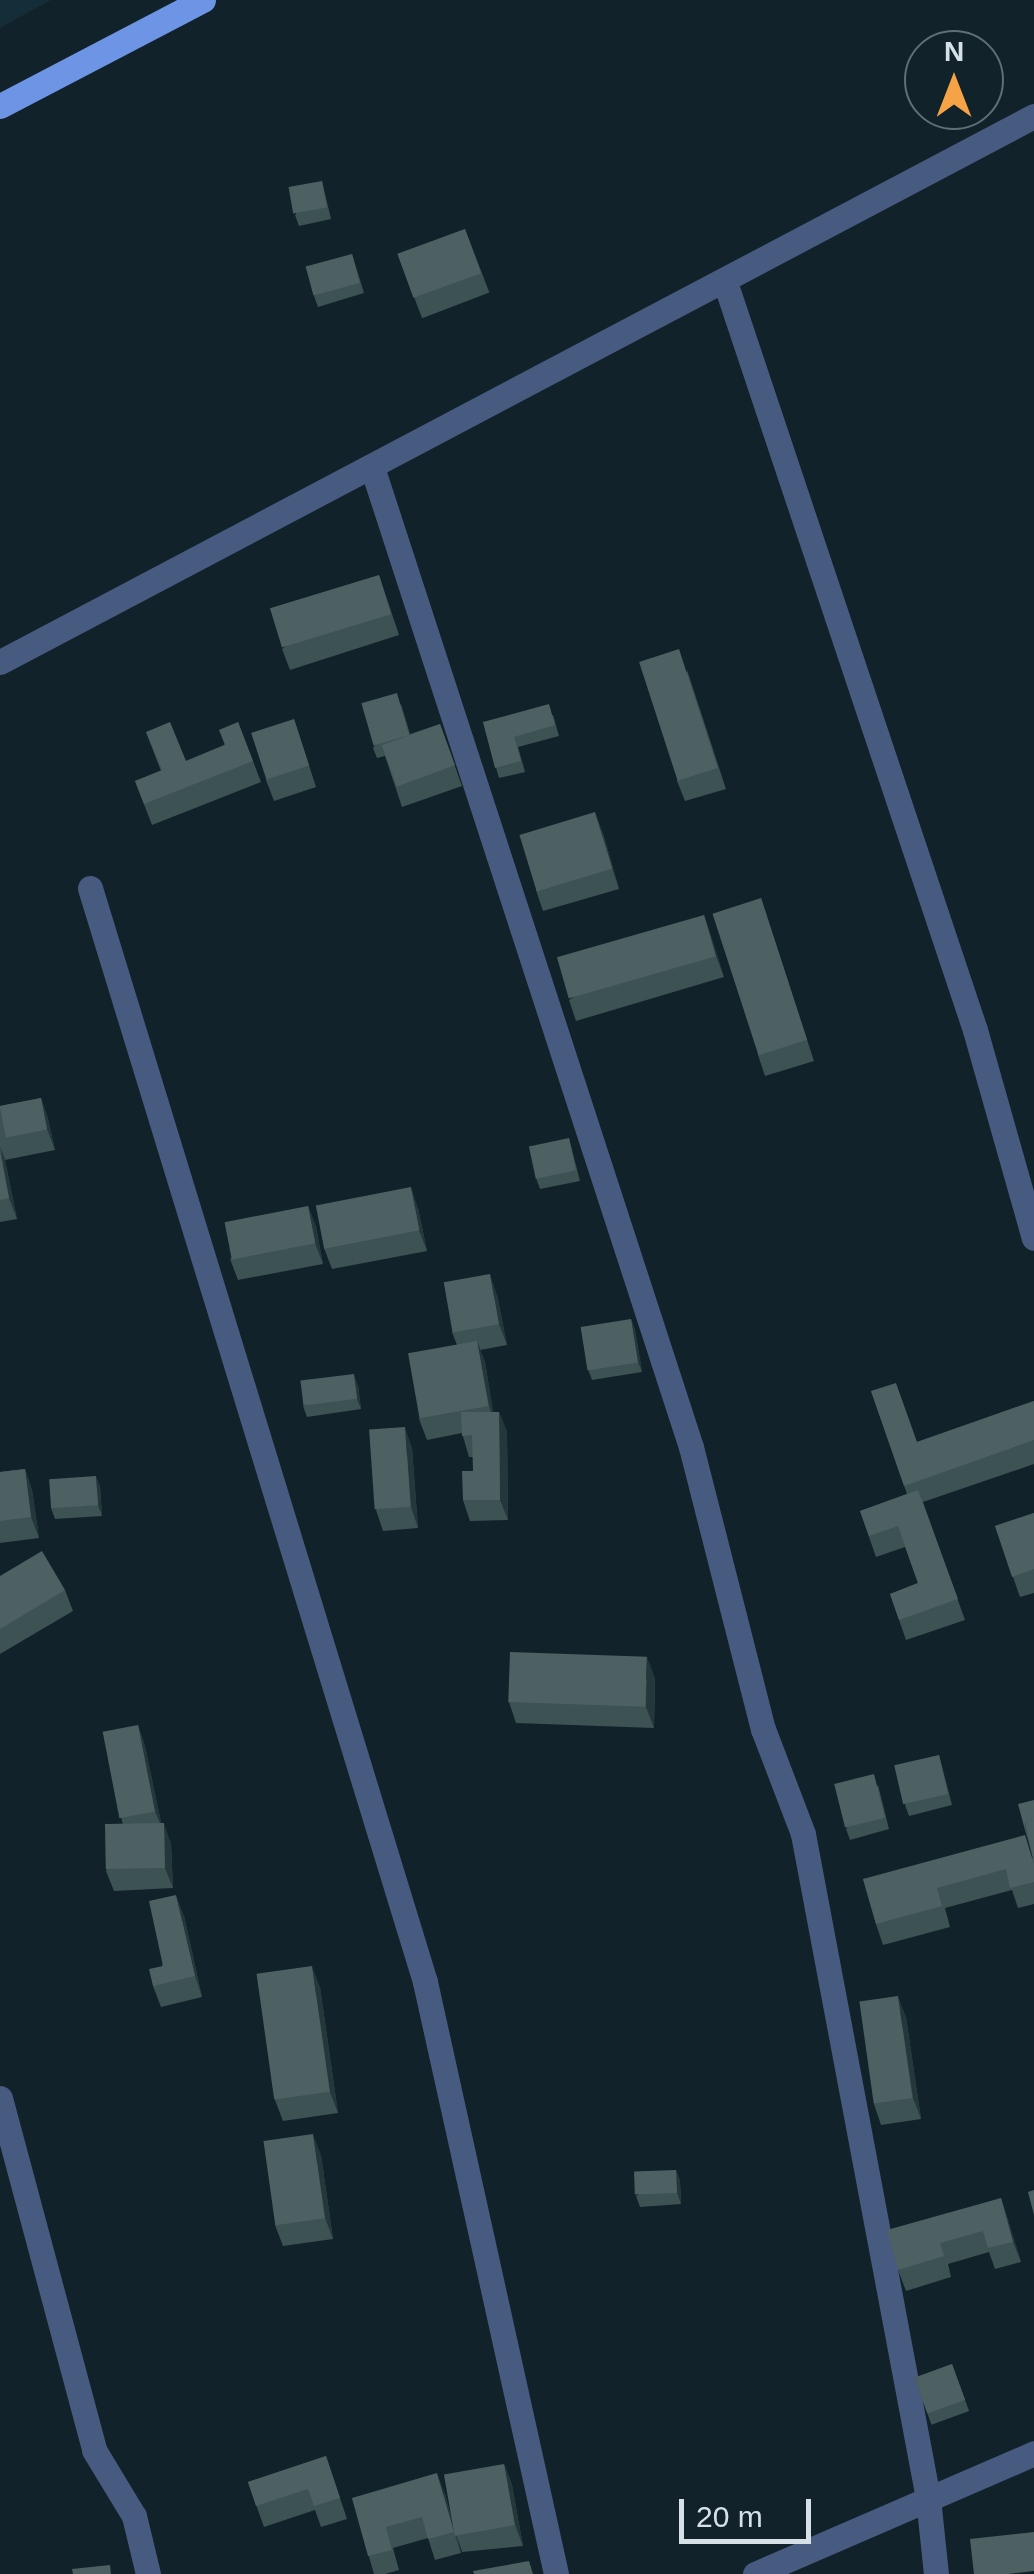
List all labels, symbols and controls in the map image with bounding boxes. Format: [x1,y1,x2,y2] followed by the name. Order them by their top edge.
[904,30,1004,130] north arrow
[944,36,964,67] text: N
[684,2479,816,2541] scale bar
[696,2500,763,2533] text: 20 m

